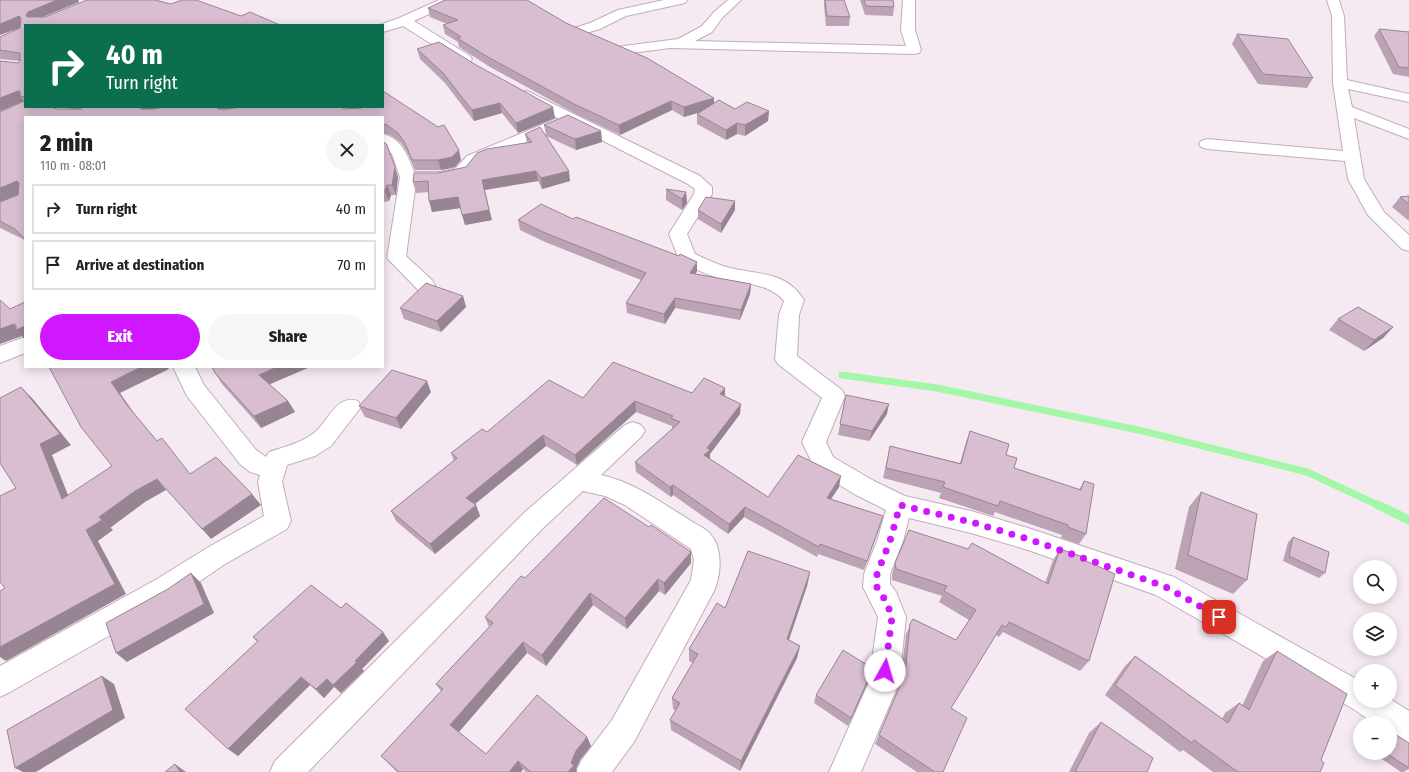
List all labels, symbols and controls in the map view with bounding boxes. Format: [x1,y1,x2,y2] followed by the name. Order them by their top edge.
[106,38,163,71] text: 40 m
[40,40,92,92] icon: right
[106,72,178,94] text: Turn right
[40,129,93,157] text: 2 min
[326,129,368,171] button: close
[40,158,106,173] text: 110 m · 08:01
[42,198,64,220] icon: right
[76,200,137,218] text: Turn right
[336,200,366,218] text: 40 m
[42,254,64,276] icon: arrive
[76,256,204,274] text: Arrive at destination
[337,256,366,274] text: 70 m
[40,314,200,360] button: Exit
[208,314,368,360] button: Share
[1353,560,1397,760] map controls
[1353,560,1397,604] button: search
[1202,600,1236,634] pin
[1208,606,1230,628] icon: arrive
[1353,612,1397,656] button: layers
[864,650,906,692] position arrow
[1353,664,1397,708] button: +
[1353,716,1397,760] button: −

